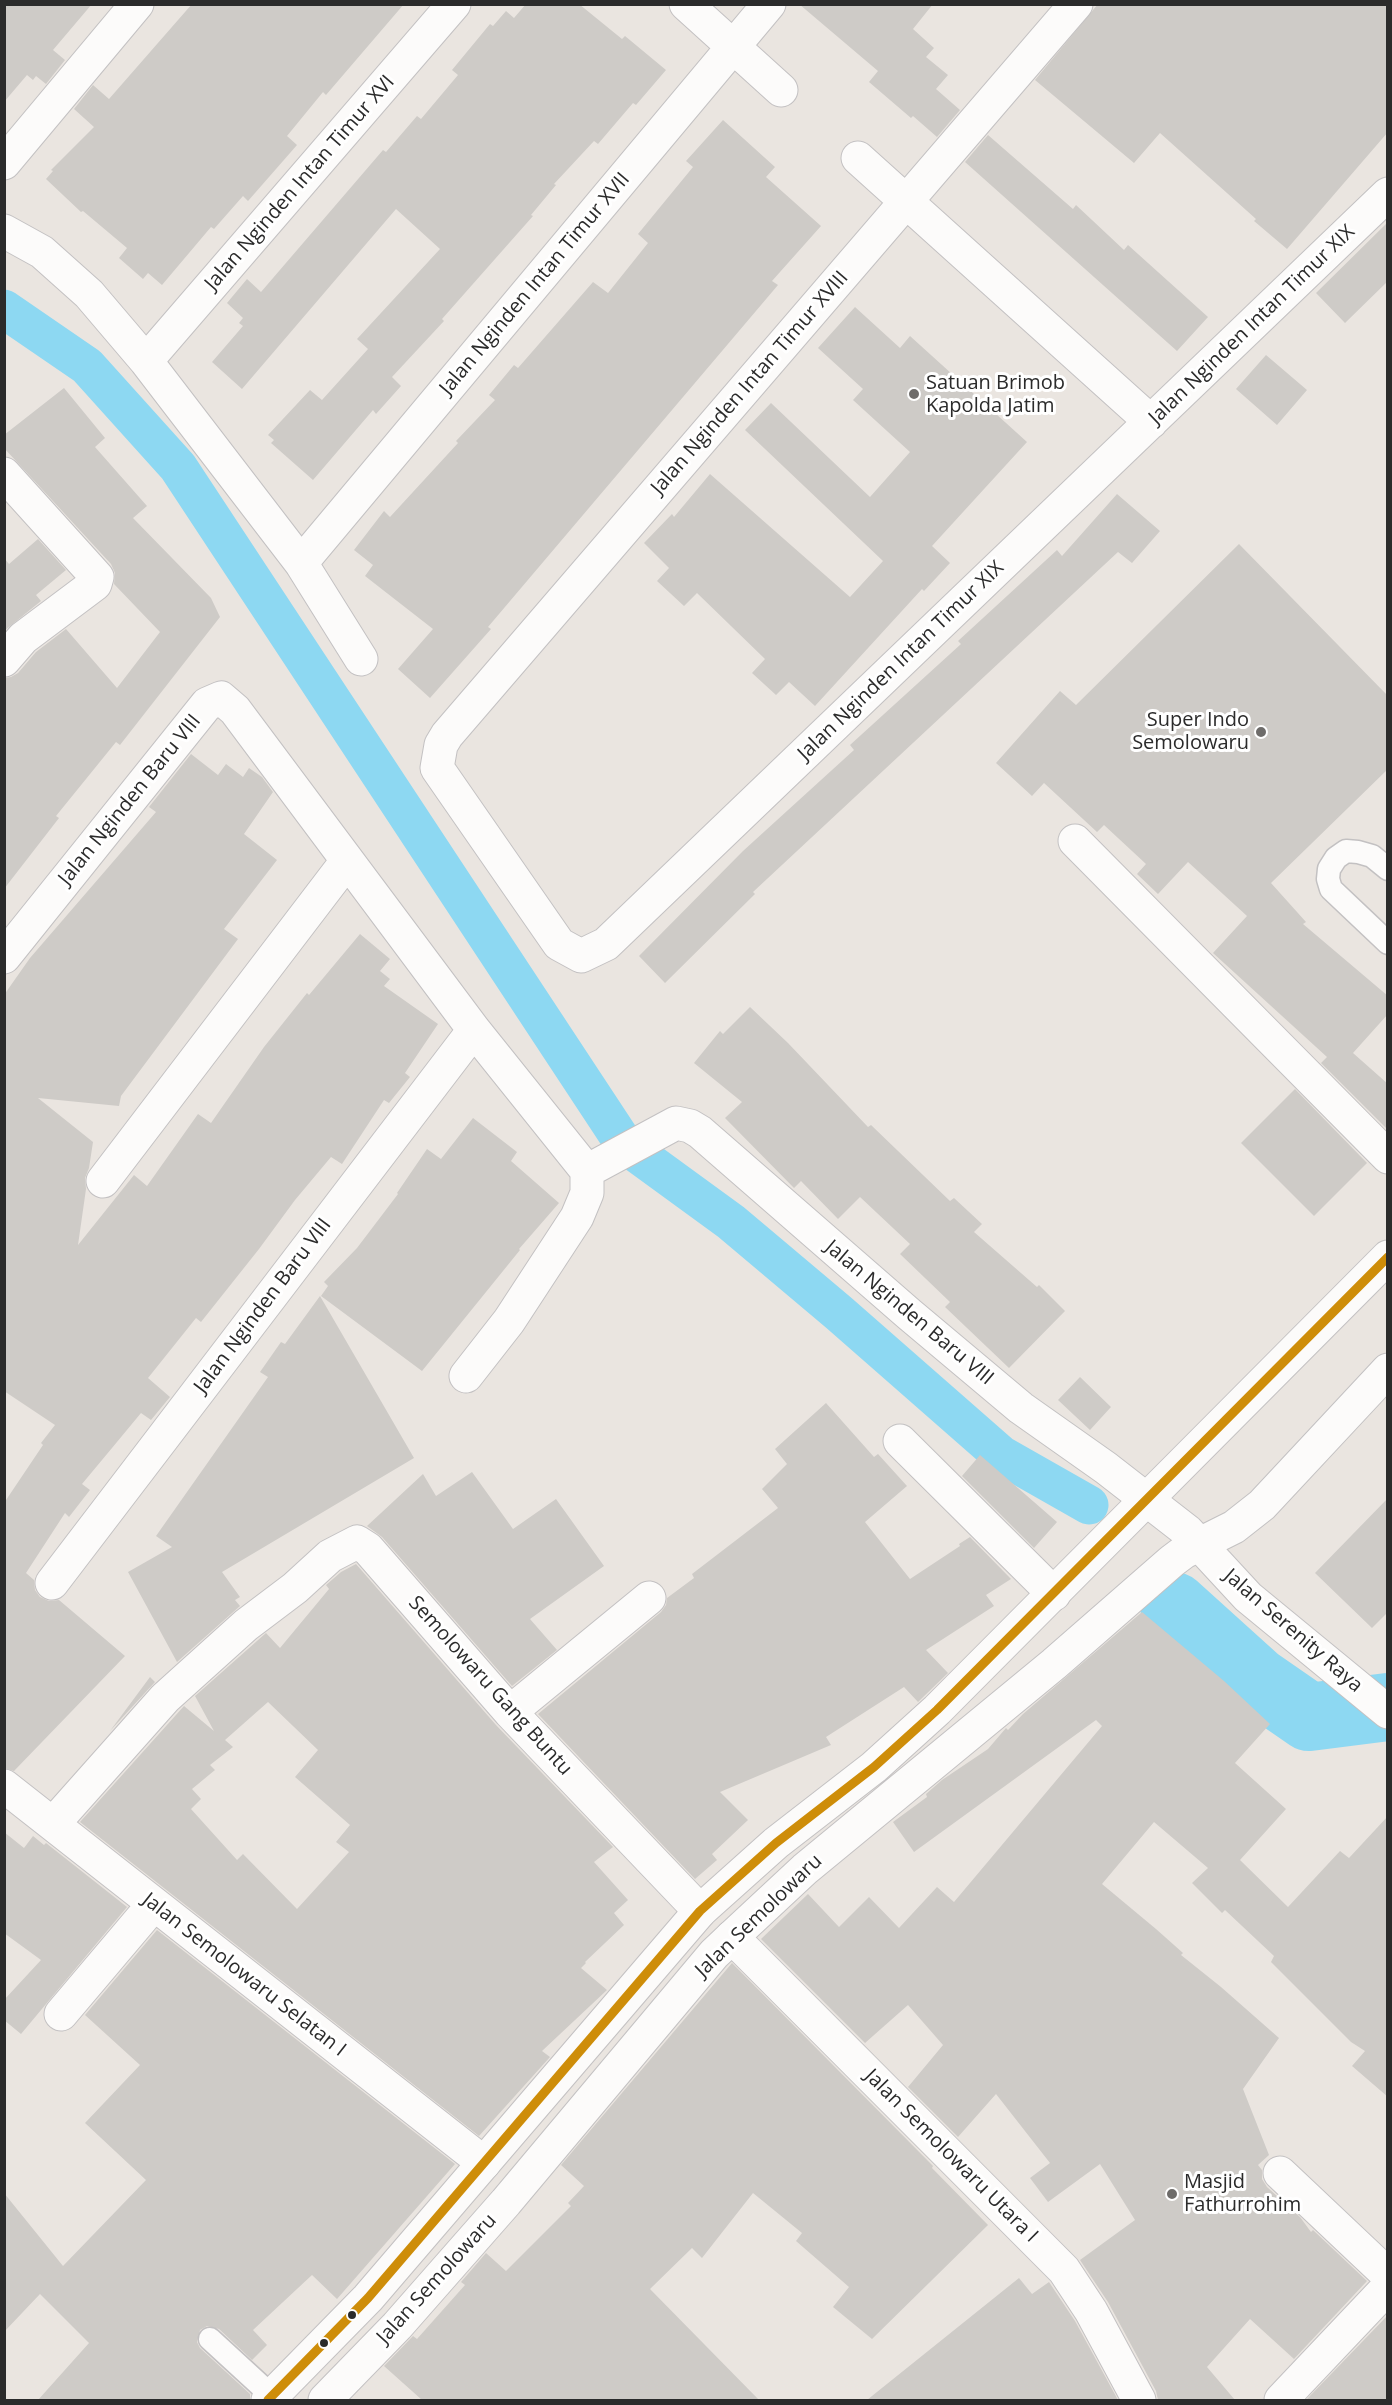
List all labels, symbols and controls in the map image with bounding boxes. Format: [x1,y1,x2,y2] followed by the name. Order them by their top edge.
[200,71,400,295] street label: Jalan Nginden Intan Timur XVI
[435,168,635,400] street label: Jalan Nginden Intan Timur XVII
[1144,220,1360,430] street label: Jalan Nginden Intan Timur XIX
[646,266,854,500] street label: Jalan Nginden Intan Timur XVIII
[926,371,1065,418] place label: Satuan Brimob Kapolda Jatim
[907,387,921,401] marker: Satuan Brimob Kapolda Jatim
[793,556,1009,766] street label: Jalan Nginden Intan Timur XIX
[1132,708,1249,755] place label: Super Indo Semolowaru
[54,710,206,890] street label: Jalan Nginden Baru VIII
[1254,725,1268,739] marker: Super Indo Semolowaru
[189,1214,337,1398] street label: Jalan Nginden Baru VIII
[820,1235,998,1391] street label: Jalan Nginden Baru VIII
[1219,1564,1367,1698] street label: Jalan Serenity Raya
[403,1591,577,1781] street label: Semolowaru Gang Buntu
[691,1849,827,1983] street label: Jalan Semolowaru
[137,1888,351,2062] street label: Jalan Semolowaru Selatan I
[859,2064,1043,2248] street label: Jalan Semolowaru Utara I
[1184,2170,1301,2217] place label: Masjid Fathurrohim
[1165,2187,1179,2201] marker: Masjid Fathurrohim
[372,2209,502,2349] street label: Jalan Semolowaru
[346,2309,358,2321] unlabelled marker
[318,2337,330,2349] unlabelled marker

